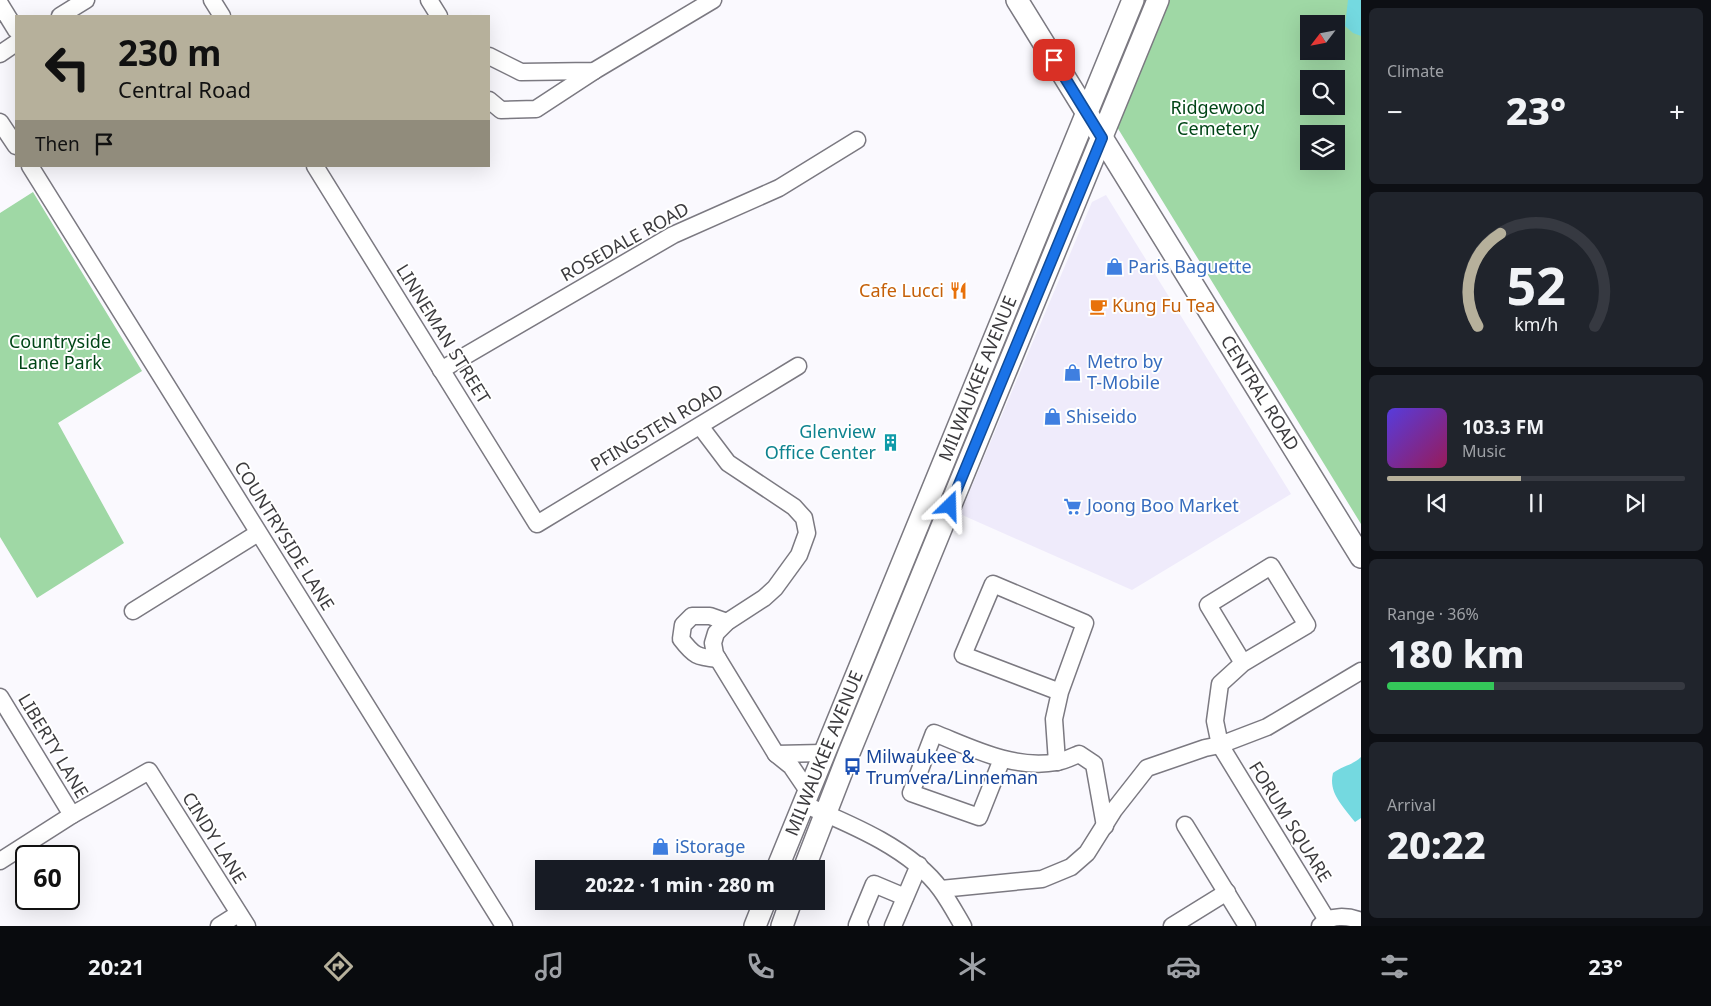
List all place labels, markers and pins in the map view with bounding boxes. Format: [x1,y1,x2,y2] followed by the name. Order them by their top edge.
[1033,39,1075,81] pin
[1128,254,1252,278] place label: Paris Baguette
[1104,257,1124,277] shop icon: Paris Baguette
[859,278,944,302] place label: Cafe Lucci
[948,281,968,301] restaurant icon: Cafe Lucci
[1112,293,1215,317] place label: Kung Fu Tea
[1088,296,1108,316] cafe icon: Kung Fu Tea
[1087,349,1163,394] place label: Metro by T-Mobile
[1063,362,1083,382] shop icon: Metro by T-Mobile
[1066,404,1137,428] place label: Shiseido
[1042,407,1062,427] shop icon: Shiseido
[765,419,877,464] place label: Glenview Office Center
[880,432,900,452] building icon: Glenview Office Center
[1085,493,1239,517] place label: Joong Boo Market
[1063,496,1083,516] supermarket icon: Joong Boo Market
[866,744,1038,789] place label: Milwaukee & Trumvera/Linneman
[842,757,862,777] bus stop icon: Milwaukee & Trumvera/Linneman
[675,834,745,858] place label: iStorage
[651,837,671,857] shop icon: iStorage

